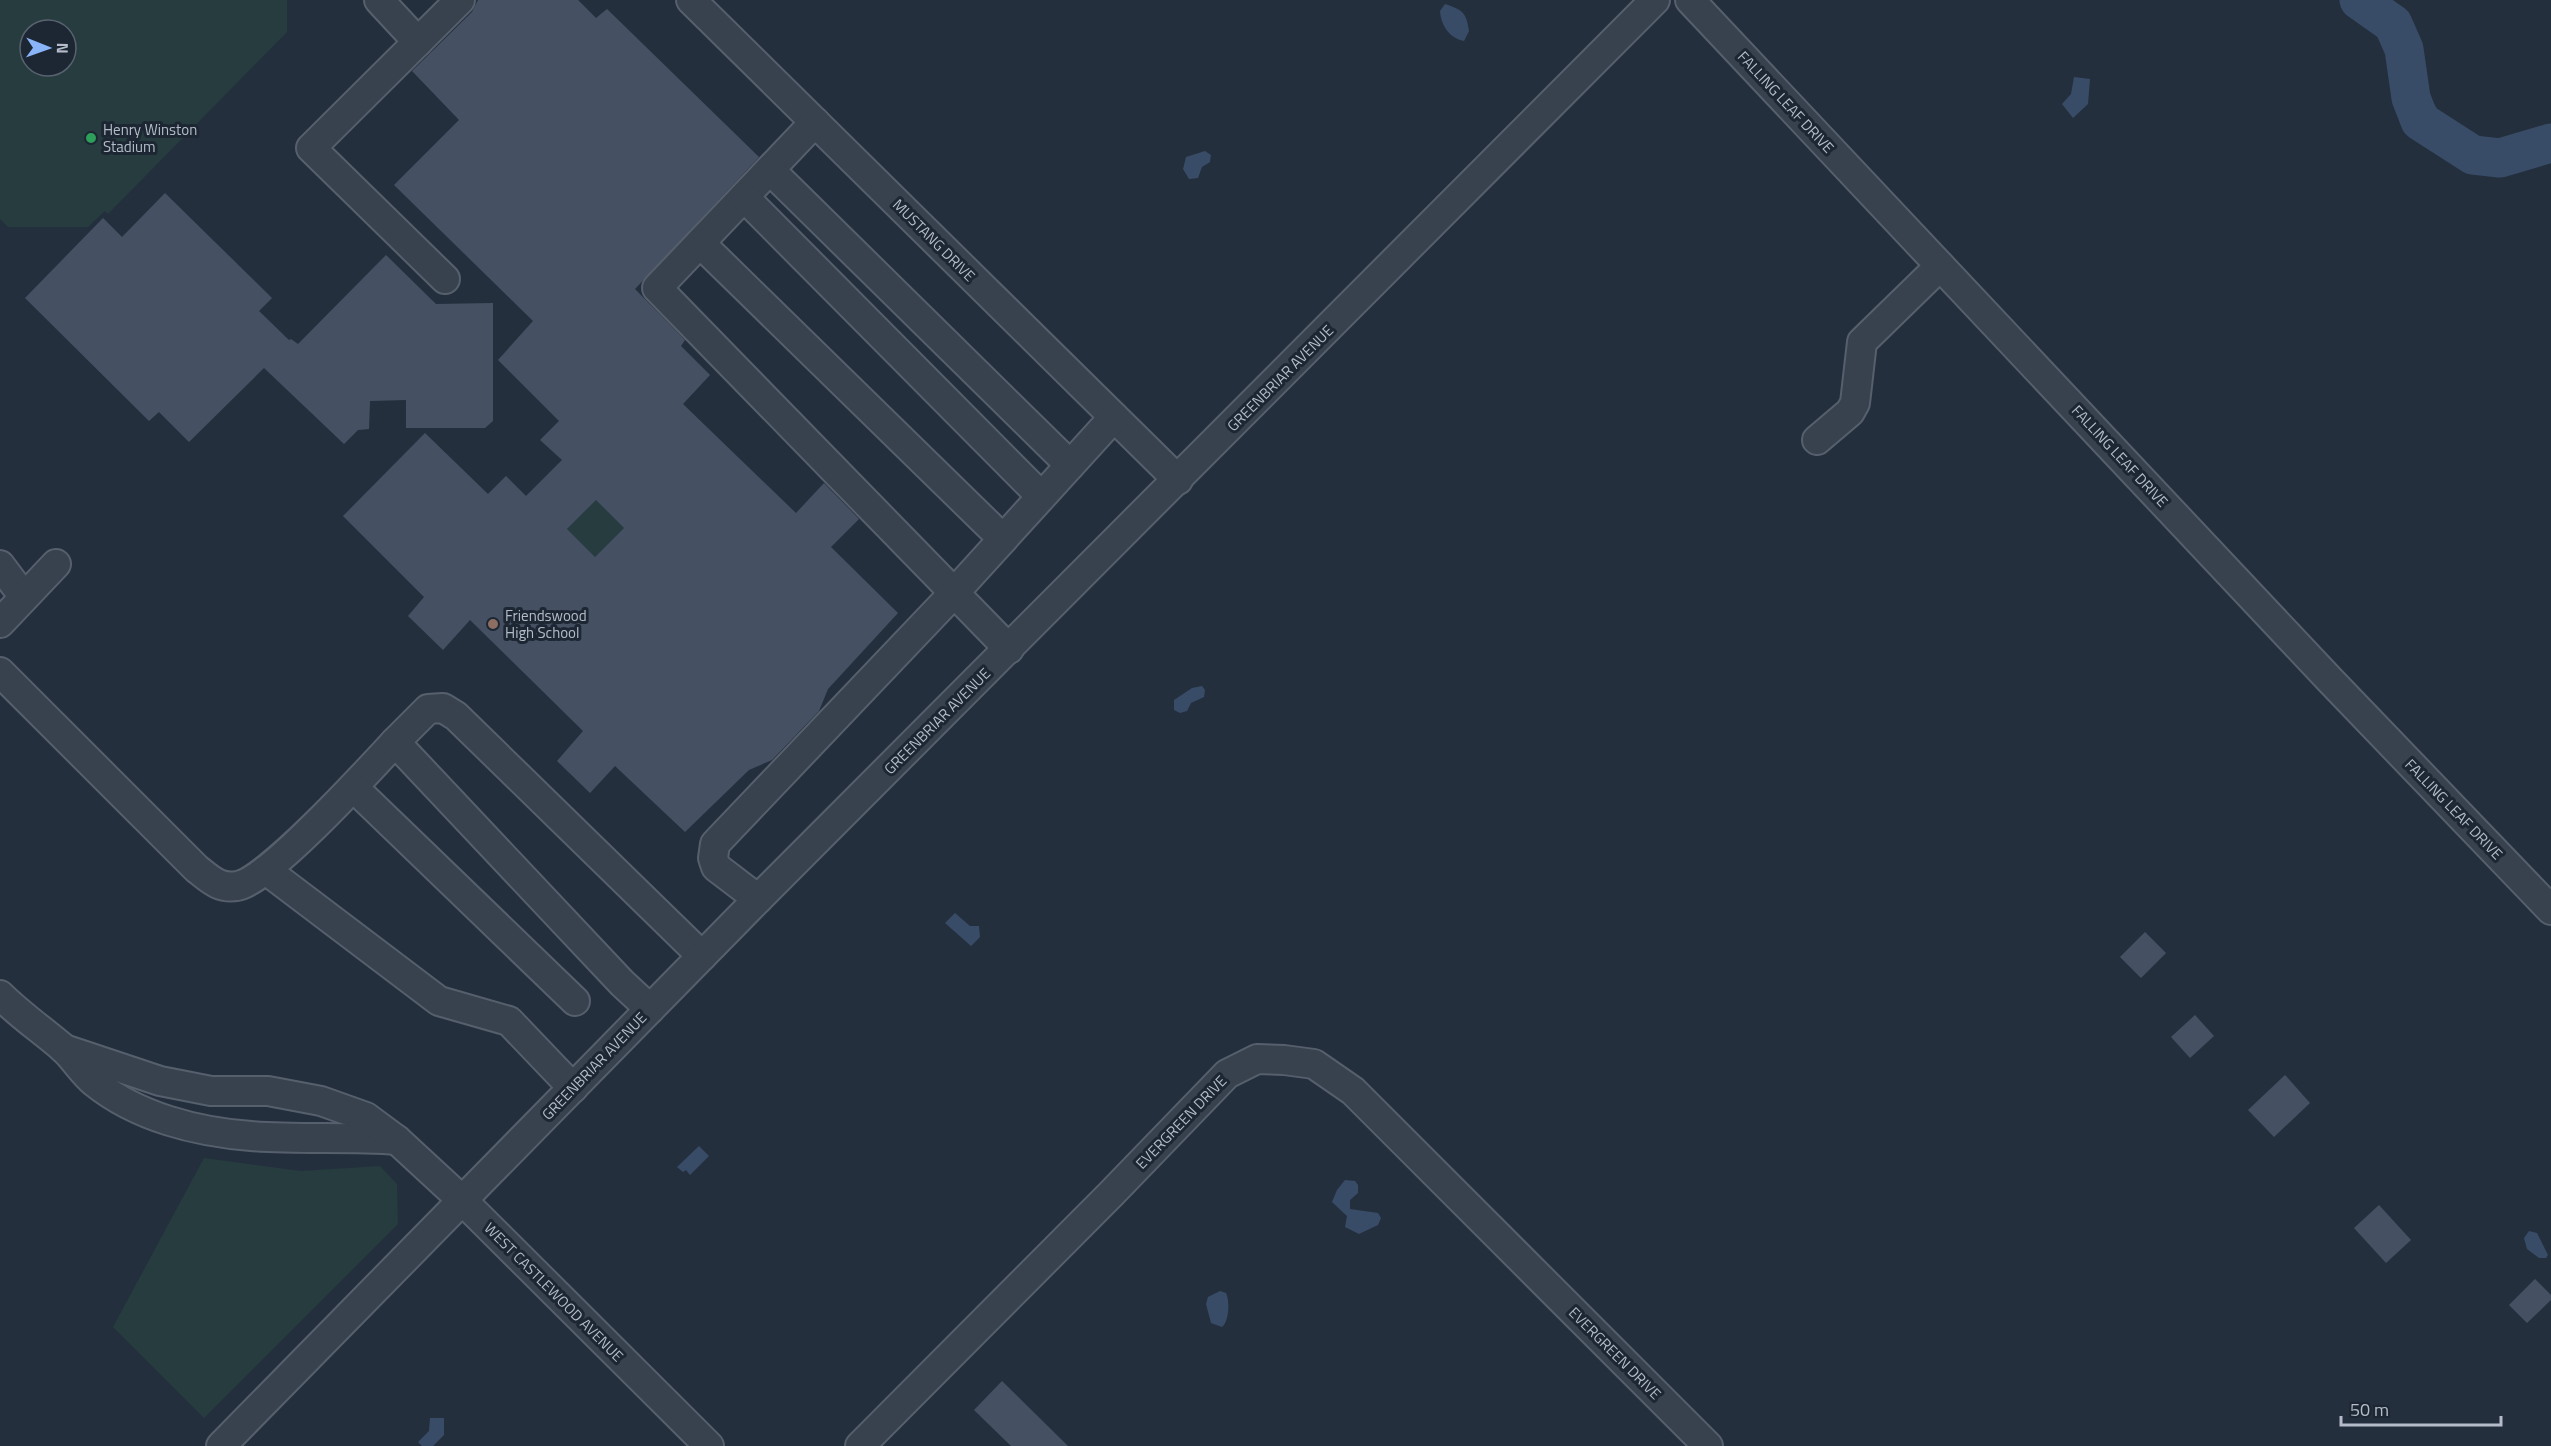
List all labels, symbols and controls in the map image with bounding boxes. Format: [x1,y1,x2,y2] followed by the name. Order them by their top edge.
[18,18,78,78] north arrow
[51,43,75,54] text: N
[1732,46,1840,158] street label: FALLING LEAF DRIVE
[103,118,197,158] place label: Henry Winston Stadium
[84,131,98,145] marker: Henry Winston Stadium
[887,193,981,287] street label: MUSTANG DRIVE
[1221,319,1339,437] street label: GREENBRIAR AVENUE
[2066,400,2174,512] street label: FALLING LEAF DRIVE
[505,604,587,644] place label: Friendswood High School
[486,617,500,631] marker: Friendswood High School
[878,662,996,780] street label: GREENBRIAR AVENUE
[2400,753,2508,865] street label: FALLING LEAF DRIVE
[536,1007,652,1125] street label: GREENBRIAR AVENUE
[1130,1070,1232,1174] street label: EVERGREEN DRIVE
[479,1217,629,1367] street label: WEST CASTLEWOOD AVENUE
[1563,1301,1667,1405] street label: EVERGREEN DRIVE
[2341,1389,2502,1427] scale bar
[2350,1396,2389,1423] text: 50 m

